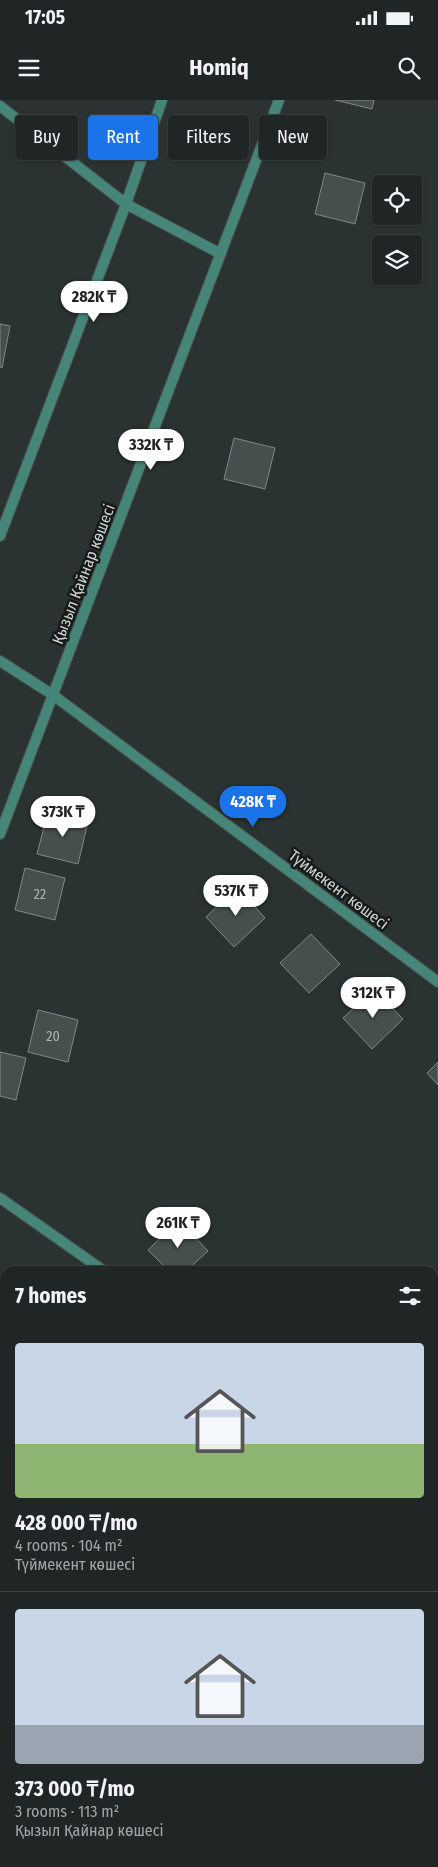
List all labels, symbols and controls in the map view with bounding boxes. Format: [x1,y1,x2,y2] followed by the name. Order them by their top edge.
[25,6,65,29] text: 17:05
[15,54,43,82] icon: menu
[189,54,249,81] text: Homiq
[395,54,423,82] icon: search
[15,115,78,160] chip: Buy
[88,115,158,160] chip: Rent
[168,115,249,160] chip: Filters
[259,115,327,160] chip: New
[372,175,422,285] map controls
[372,175,422,225] button: locate
[372,235,422,285] button: layers
[53,280,135,323] pin: 282K ₸
[72,287,116,306] text: 282K ₸
[110,428,192,471] pin: 332K ₸
[129,435,173,454] text: 332K ₸
[48,501,119,647] street label: Қызыл Қайнар көшесі
[212,786,294,828] pin: 428K ₸
[230,792,276,811] text: 428K ₸
[22,796,104,838] pin: 373K ₸
[41,802,85,821] text: 373K ₸
[285,846,392,933] street label: Түймекент көшесі
[195,874,277,917] pin: 537K ₸
[214,881,258,900] text: 537K ₸
[34,886,46,903] house number: 22
[332,976,414,1019] pin: 312K ₸
[352,983,394,1002] text: 312K ₸
[46,1028,60,1045] house number: 20
[137,1206,219,1249] pin: 261K ₸
[156,1213,200,1232] text: 261K ₸
[396,1282,424,1310] icon: filters
[15,1283,86,1309] text: 7 homes
[175,1376,265,1466] icon: home
[15,1510,137,1536] text: 428 000 ₸/mo
[15,1536,123,1555] text: 4 rooms · 104 m²
[15,1555,135,1574] text: Түймекент көшесі
[175,1641,265,1731] icon: home
[15,1776,135,1802] text: 373 000 ₸/mo
[15,1802,119,1821] text: 3 rooms · 113 m²
[15,1821,164,1840] text: Қызыл Қайнар көшесі

